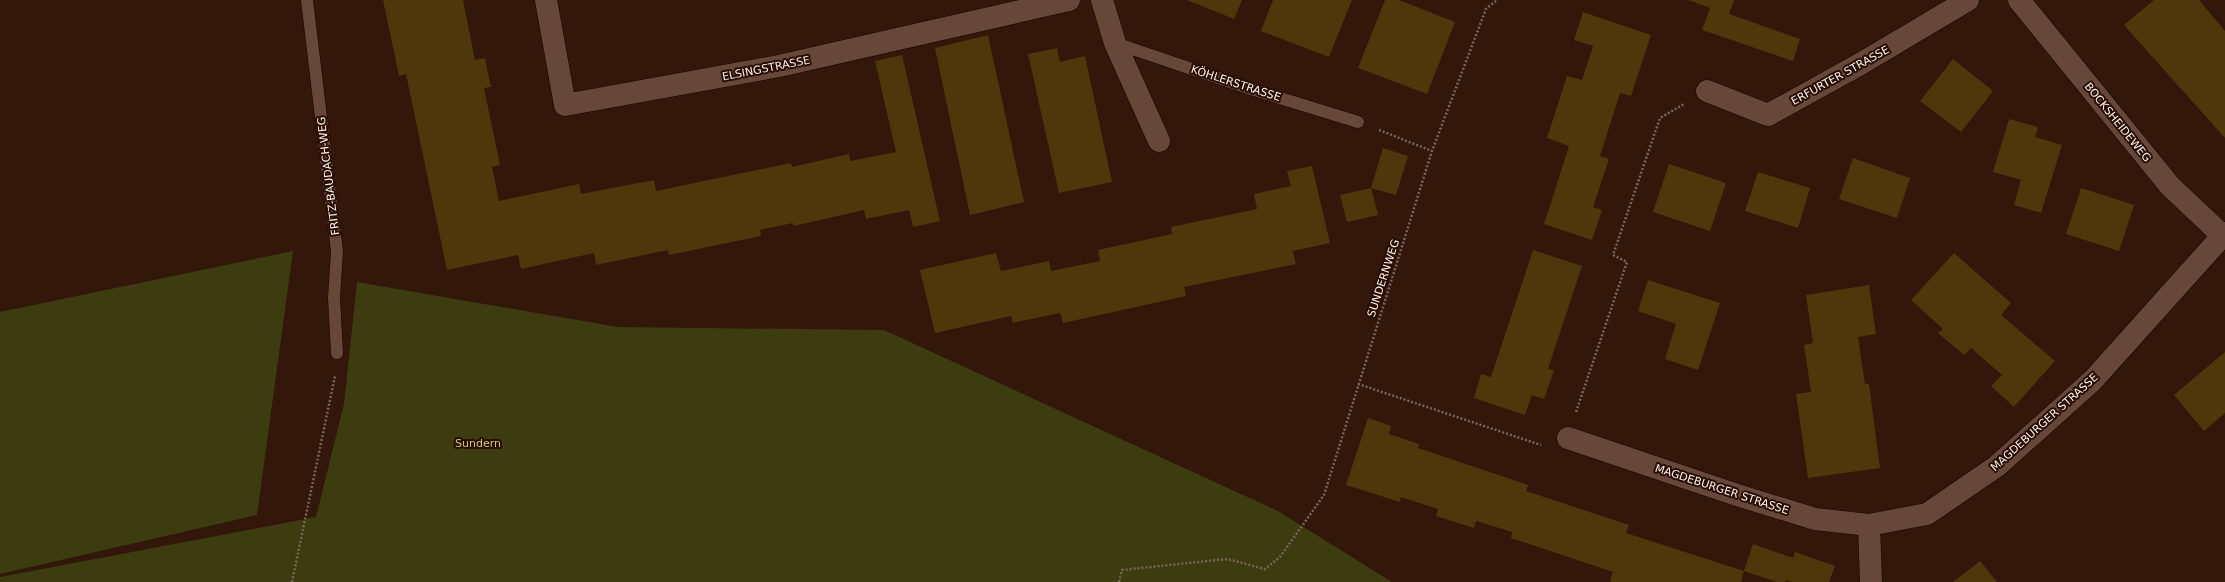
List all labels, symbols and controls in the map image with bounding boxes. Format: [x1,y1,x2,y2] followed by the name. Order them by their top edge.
[1789,43,1892,108] street label: ERFURTER STRASSE
[721,54,811,83] street label: ELSINGSTRASSE
[1189,63,1282,104] street label: KÖHLERSTRASSE
[2082,80,2154,165] street label: BOCKSHEIDEWEG
[315,116,342,236] street label: FRITZ-BAUDACH-WEG
[1365,238,1402,319] street label: SUNDERNWEG
[1988,371,2101,474] street label: MAGDEBURGER STRASSE
[455,437,501,450] park label: Sundern
[1653,462,1790,517] street label: MAGDEBURGER STRASSE

